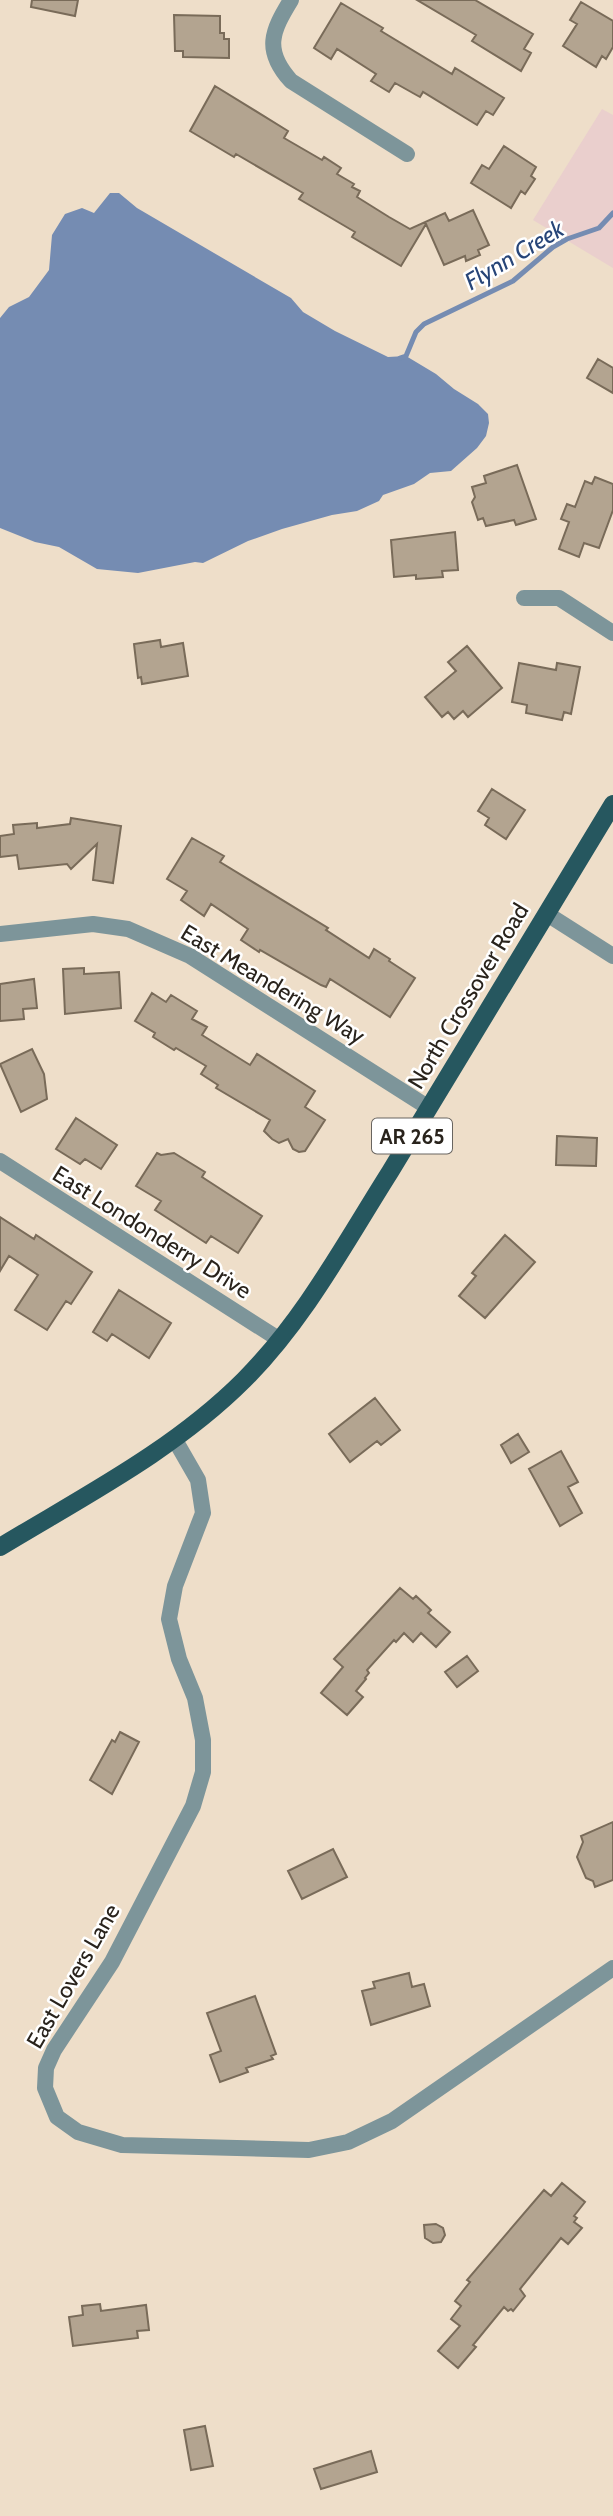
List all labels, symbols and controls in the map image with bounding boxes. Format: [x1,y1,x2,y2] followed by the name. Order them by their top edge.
[459,214,570,296] water label: Flynn Creek
[402,898,534,1094] street label: North Crossover Road
[176,918,370,1050] street label: East Meandering Way
[372,1118,452,1154] road number: AR 265
[48,1160,257,1305] street label: East Londonderry Drive
[20,1899,126,2053] street label: East Lovers Lane

